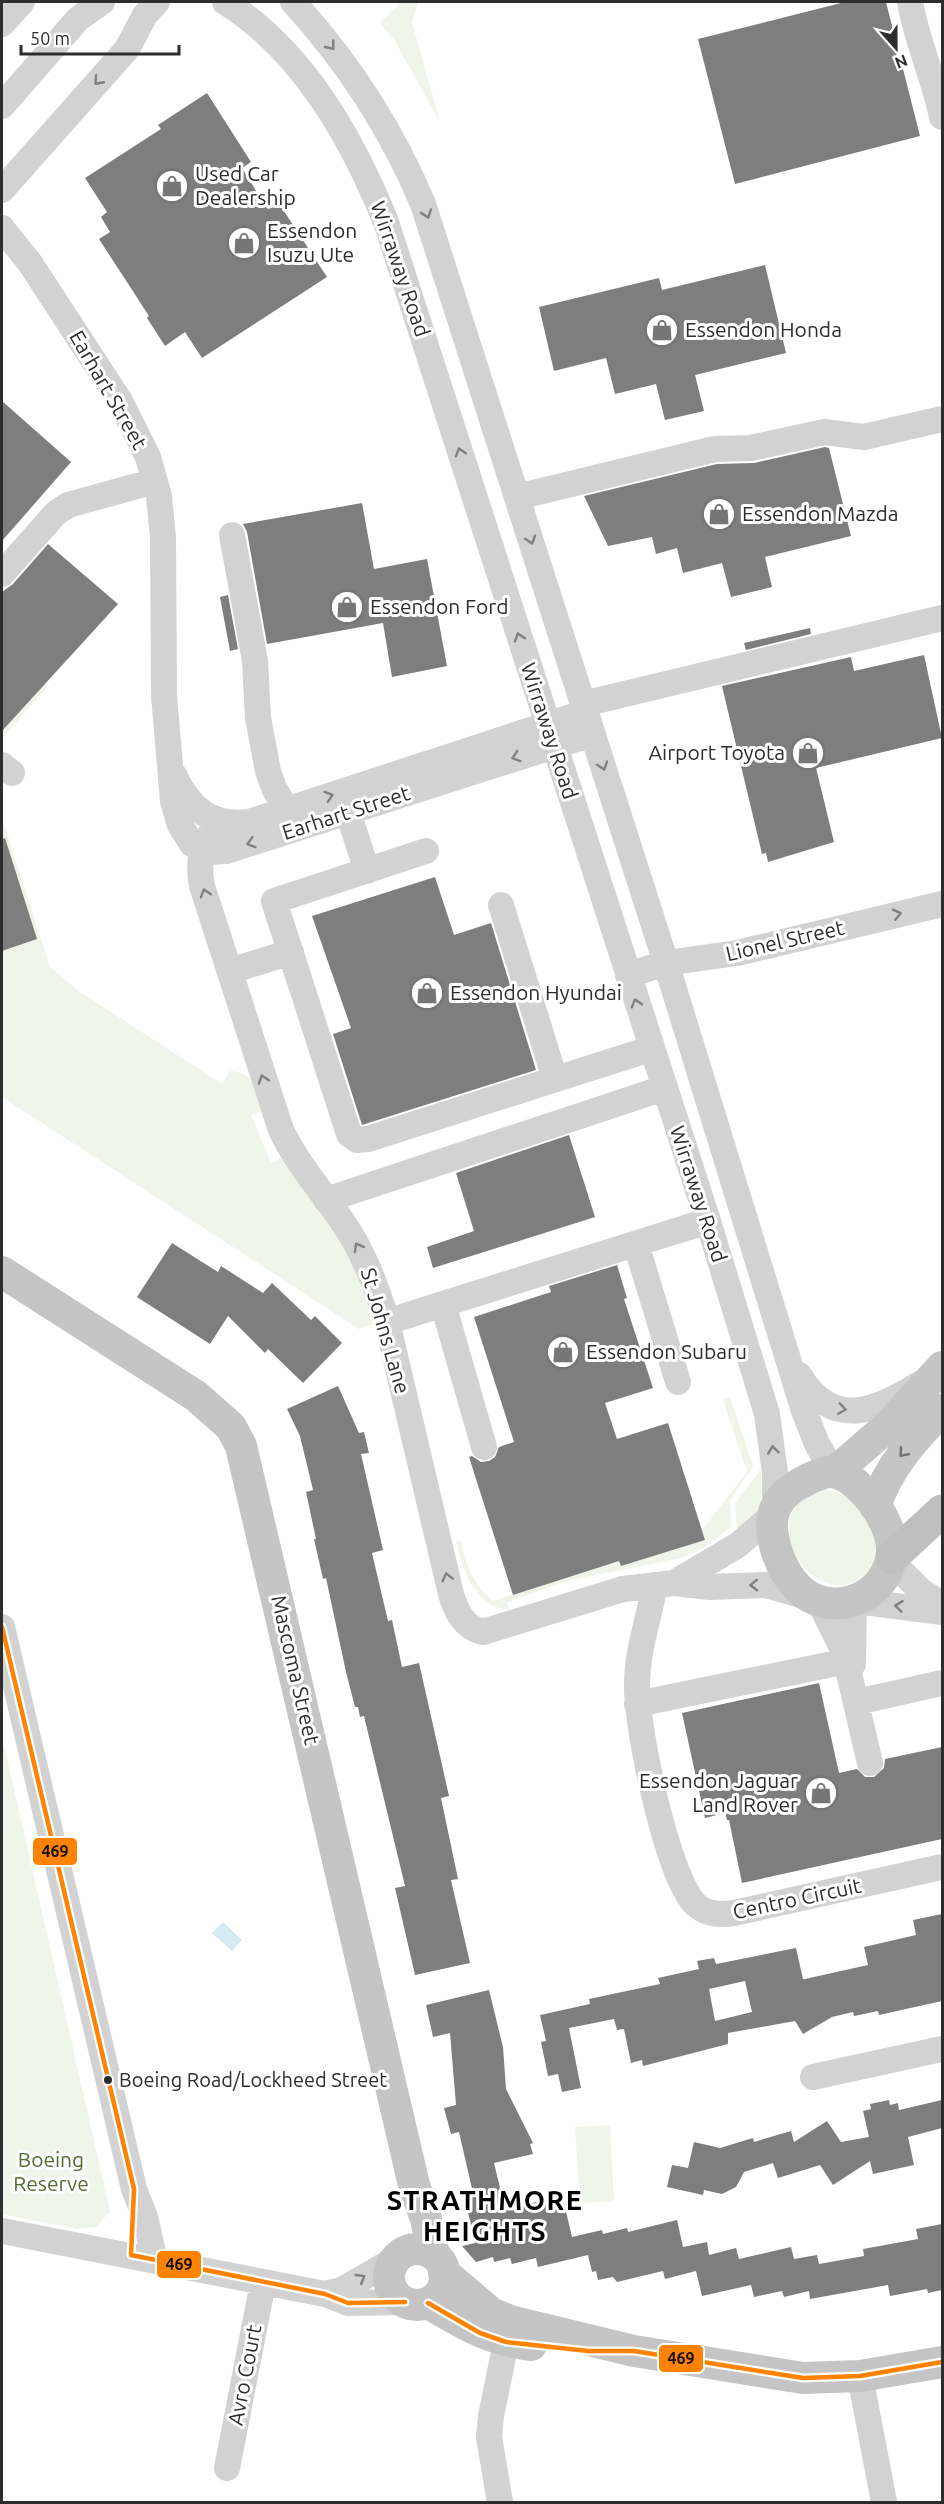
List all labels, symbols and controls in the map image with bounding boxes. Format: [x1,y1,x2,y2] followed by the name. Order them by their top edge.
[21,18,178,56] scale bar
[866,18,926,78] north arrow
[30,28,70,48] text: 50 m
[324,39,335,50] one-way arrow
[893,51,910,73] text: N
[94,75,105,85] one-way arrow
[195,161,296,209] place label: Used Car Dealership
[154,168,190,204] shop icon: Used Car Dealership
[366,198,435,340] street label: Wirraway Road
[419,209,432,219] one-way arrow
[267,218,357,266] place label: Essendon Isuzu Ute
[226,225,262,261] shop icon: Essendon Isuzu Ute
[644,312,680,348] shop icon: Essendon Honda
[685,317,842,341] place label: Essendon Honda
[65,326,152,453] street label: Earhart Street
[454,447,467,457] one-way arrow
[701,496,737,532] shop icon: Essendon Mazda
[742,501,899,525] place label: Essendon Mazda
[524,534,536,545] one-way arrow
[329,589,365,625] shop icon: Essendon Ford
[370,594,509,618] place label: Essendon Ford
[513,632,526,643] one-way arrow
[517,659,583,802] street label: Wirraway Road
[790,735,826,771] shop icon: Airport Toyota
[648,740,785,764] place label: Airport Toyota
[511,750,522,762] one-way arrow
[596,760,608,771] one-way arrow
[279,780,413,844] street label: Earhart Street
[323,791,334,803] one-way arrow
[246,836,257,848] one-way arrow
[200,888,212,899] one-way arrow
[892,909,902,922] one-way arrow
[723,915,846,965] street label: Lionel Street
[409,975,445,1011] shop icon: Essendon Hyundai
[450,980,622,1004] place label: Essendon Hyundai
[631,998,643,1009] one-way arrow
[258,1074,271,1085] one-way arrow
[666,1122,732,1265] street label: Wirraway Road
[354,1243,365,1253] one-way arrow
[357,1265,415,1396] street label: St Johns Lane
[545,1334,581,1370] shop icon: Essendon Subaru
[586,1339,747,1363] place label: Essendon Subaru
[838,1403,847,1415] one-way arrow
[767,1446,780,1455] one-way arrow
[899,1446,910,1457] one-way arrow
[441,1572,454,1582] one-way arrow
[750,1579,759,1591] one-way arrow
[267,1593,325,1747] street label: Mascoma Street
[895,1600,904,1612] one-way arrow
[639,1768,798,1816] place label: Essendon Jaguar Land Rover
[803,1775,839,1811] shop icon: Essendon Jaguar Land Rover
[32,1837,78,1866] line badge: 469
[41,1842,69,1860] text: 469
[730,1873,863,1923] street label: Centro Circuit
[119,2068,387,2091] place label: Boeing Road/Lockheed Street
[102,2074,114,2086] marker: Boeing Road/Lockheed Street
[13,2147,89,2195] park label: Boeing Reserve
[387,2185,583,2246] district label: STRATHMORE HEIGHTS
[156,2250,202,2279] line badge: 469
[165,2255,193,2273] text: 469
[355,2275,366,2286] one-way arrow
[223,2322,266,2427] street label: Avro Court
[658,2344,704,2373] line badge: 469
[667,2349,695,2367] text: 469

